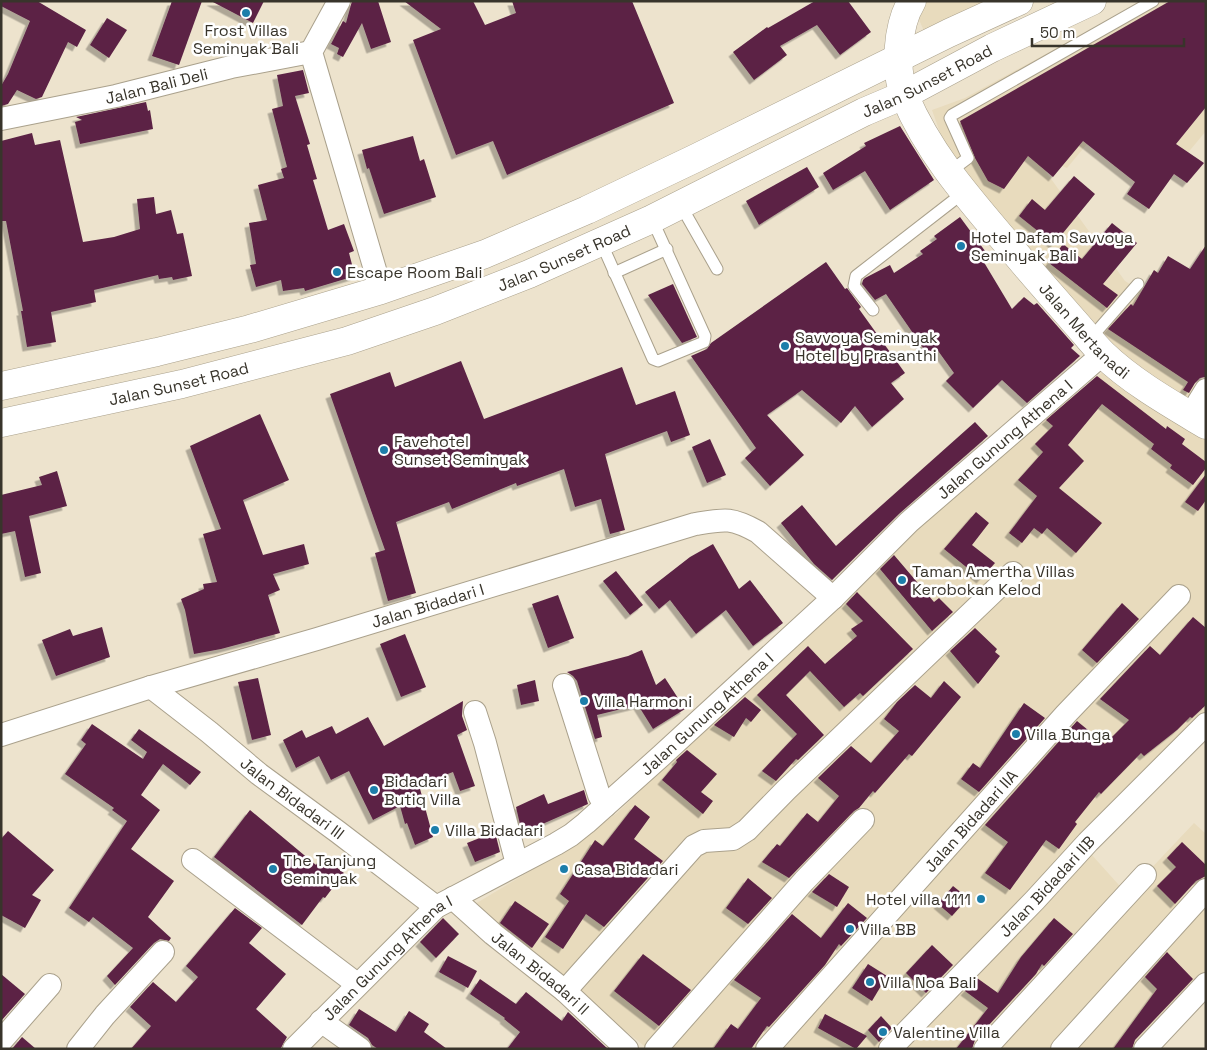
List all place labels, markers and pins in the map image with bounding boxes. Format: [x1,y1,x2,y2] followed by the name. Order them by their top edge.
[240,7,252,19] marker: Frost Villas Seminyak Bali
[193,20,299,59] place label: Frost Villas Seminyak Bali
[971,227,1133,266] place label: Hotel Dafam Savvoya Seminyak Bali
[955,240,967,252] marker: Hotel Dafam Savvoya Seminyak Bali
[347,262,482,283] place label: Escape Room Bali
[331,266,343,278] marker: Escape Room Bali
[795,327,938,366] place label: Savvoya Seminyak Hotel by Prasanthi
[779,340,791,352] marker: Savvoya Seminyak Hotel by Prasanthi
[394,431,527,470] place label: Favehotel Sunset Seminyak
[378,444,390,456] marker: Favehotel Sunset Seminyak
[912,561,1075,600] place label: Taman Amertha Villas Kerobokan Kelod
[896,574,908,586] marker: Taman Amertha Villas Kerobokan Kelod
[594,691,692,712] place label: Villa Harmoni
[578,695,590,707] marker: Villa Harmoni
[1026,724,1111,745] place label: Villa Bunga
[1010,728,1022,740] marker: Villa Bunga
[384,771,461,810] place label: Bidadari Butiq Villa
[368,784,380,796] marker: Bidadari Butiq Villa
[445,820,543,841] place label: Villa Bidadari
[429,824,441,836] marker: Villa Bidadari
[283,850,376,889] place label: The Tanjung Seminyak
[574,859,678,880] place label: Casa Bidadari
[267,863,279,875] marker: The Tanjung Seminyak
[558,863,570,875] marker: Casa Bidadari
[866,889,971,910] place label: Hotel villa 1111
[975,893,987,905] marker: Hotel villa 1111
[860,919,916,940] place label: Villa BB
[844,923,856,935] marker: Villa BB
[880,972,976,993] place label: Villa Noa Bali
[864,976,876,988] marker: Villa Noa Bali
[893,1022,1000,1043] place label: Valentine Villa
[877,1026,889,1038] marker: Valentine Villa

